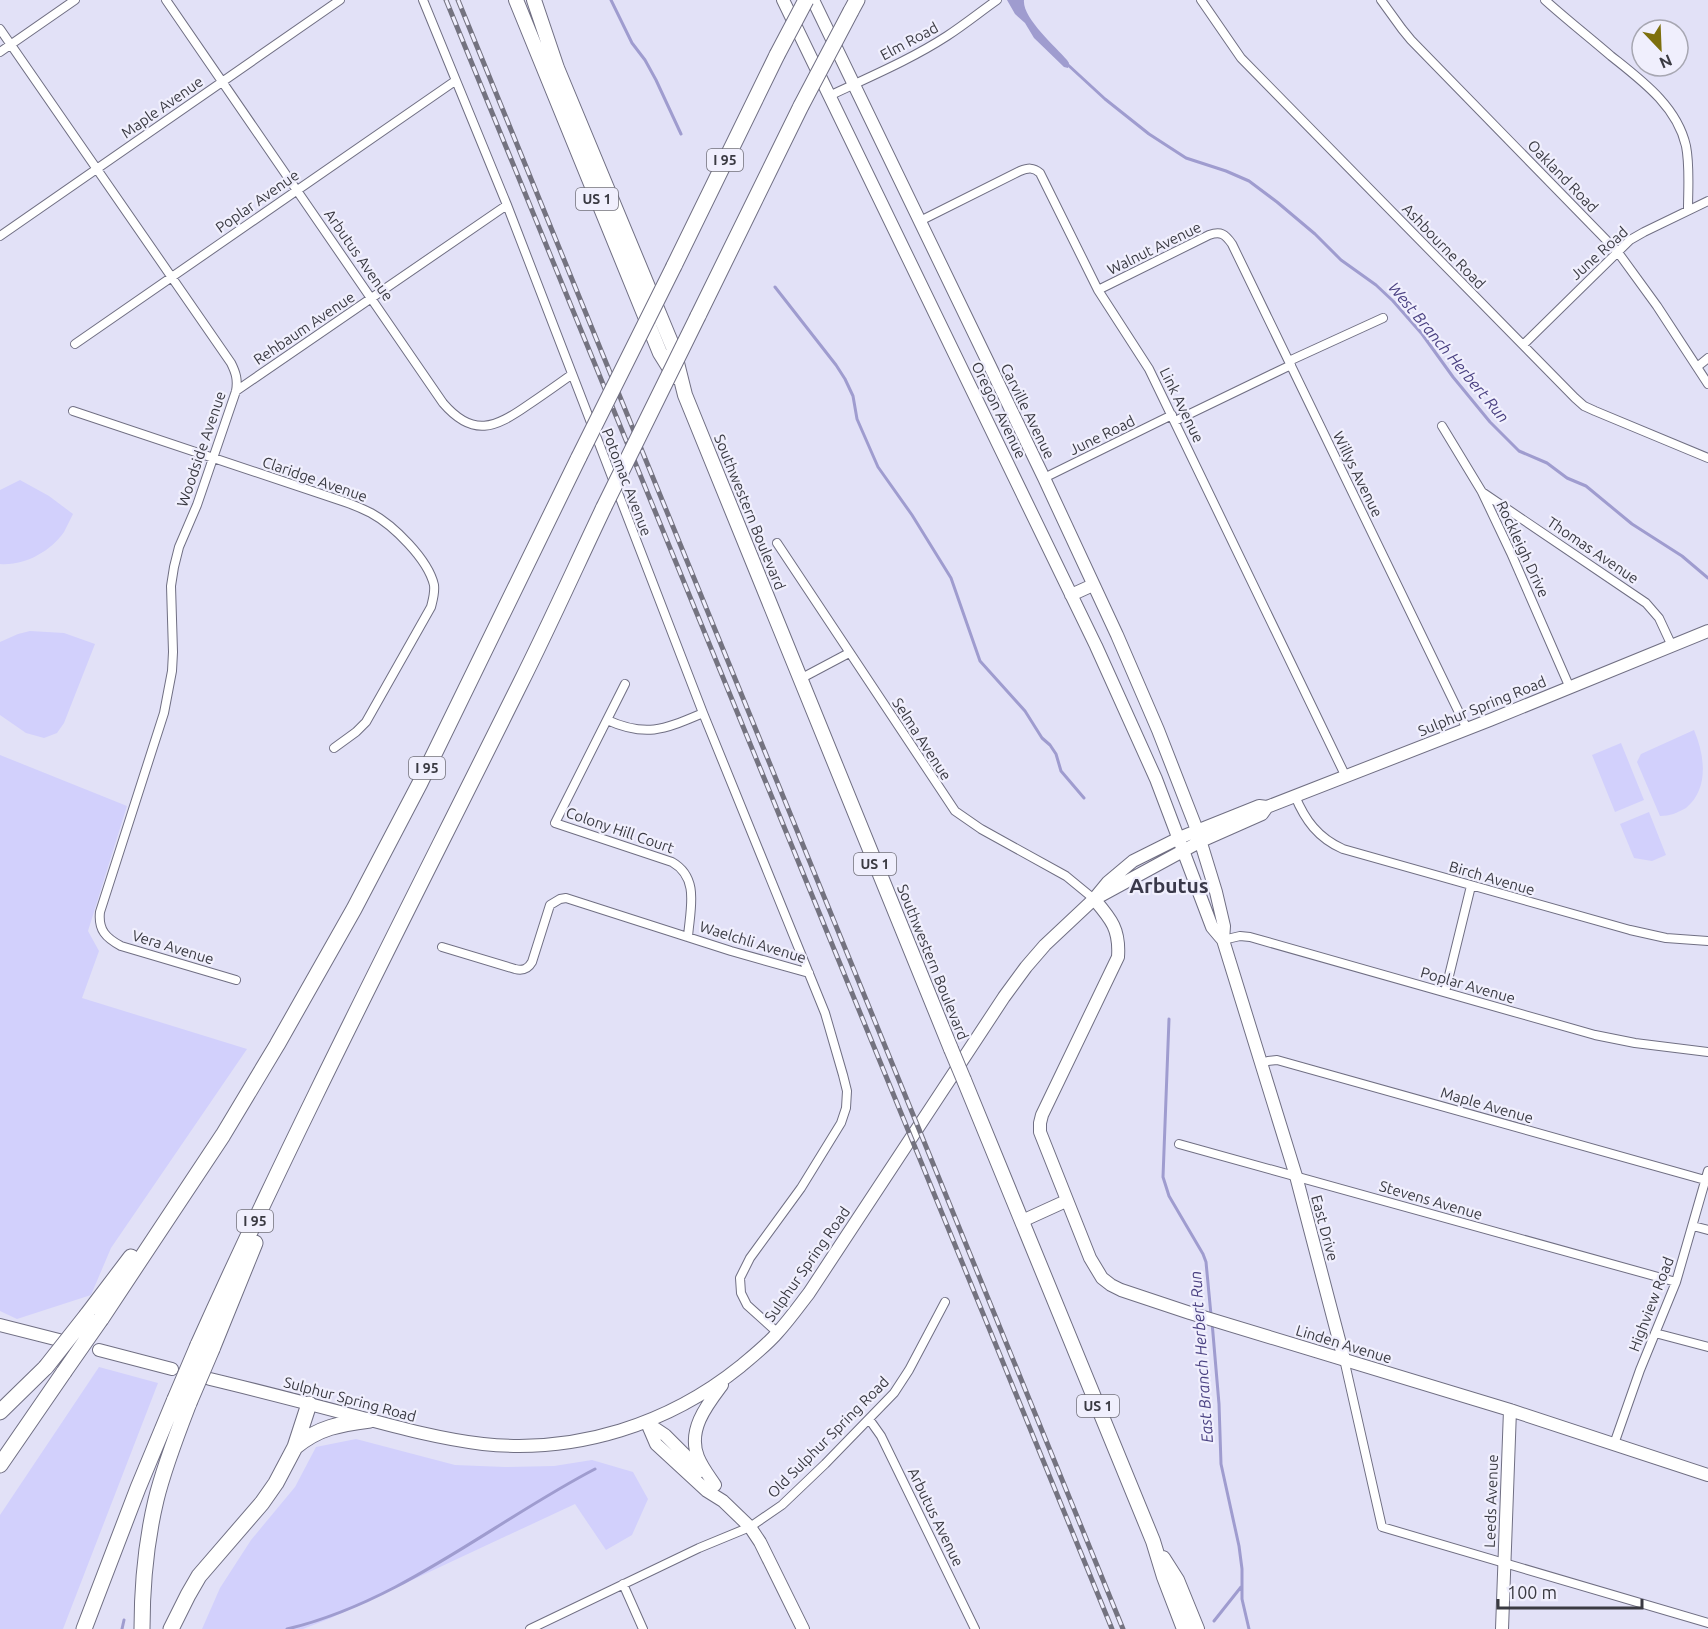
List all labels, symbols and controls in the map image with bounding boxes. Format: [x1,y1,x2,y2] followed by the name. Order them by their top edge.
[1630,18,1690,78] north arrow
[877,19,941,63] street label: Elm Road
[1657,51,1675,72] text: N
[118,73,206,141] street label: Maple Avenue
[1524,136,1602,216] street label: Oakland Road
[707,149,743,171] road number: I 95
[212,166,302,236] street label: Poplar Avenue
[576,188,618,210] road number: US 1
[1399,200,1489,292] street label: Ashbourne Road
[321,206,397,304] street label: Arbutus Avenue
[1104,218,1204,278] street label: Walnut Avenue
[1567,223,1631,283] street label: June Road
[1385,278,1513,426] water label: West Branch Herbert Run
[250,288,358,368] street label: Rehbaum Avenue
[968,359,1030,461] street label: Oregon Avenue
[998,361,1058,461] street label: Carville Avenue
[1157,365,1207,445] street label: Link Avenue
[173,389,229,509] street label: Woodside Avenue
[1066,412,1138,458] street label: June Road
[599,426,655,538] street label: Potomac Avenue
[1330,428,1386,520] street label: Willys Avenue
[711,432,789,592] street label: Southwestern Boulevard
[260,453,370,505] street label: Claridge Avenue
[1493,498,1553,600] street label: Rockleigh Drive
[1544,513,1642,587] street label: Thomas Avenue
[1416,673,1548,739] street label: Sulphur Spring Road
[889,695,955,783] street label: Selma Avenue
[409,757,445,779] road number: I 95
[564,804,676,857] street label: Colony Hill Court
[854,853,896,875] road number: US 1
[1447,858,1537,898] street label: Birch Avenue
[1129,873,1209,897] district label: Arbutus
[894,882,972,1042] street label: Southwestern Boulevard
[698,918,808,966] street label: Waelchli Avenue
[130,927,216,967] street label: Vera Avenue
[1419,963,1517,1007] street label: Poplar Avenue
[1439,1084,1535,1126] street label: Maple Avenue
[1377,1177,1485,1223] street label: Stevens Avenue
[1308,1193,1342,1263] street label: East Drive
[761,1203,853,1325] street label: Sulphur Spring Road
[237,1210,273,1232] road number: I 95
[1625,1254,1677,1354] street label: Highview Road
[1186,1270,1216,1444] water label: East Branch Herbert Run
[1294,1321,1394,1367] street label: Linden Avenue
[282,1373,418,1425] street label: Sulphur Spring Road
[764,1373,892,1501] street label: Old Sulphur Spring Road
[1077,1395,1119,1417] road number: US 1
[1481,1454,1501,1548] street label: Leeds Avenue
[905,1465,967,1569] street label: Arbutus Avenue
[1498,1572,1642,1610] scale bar
[1507,1582,1557,1602] text: 100 m

